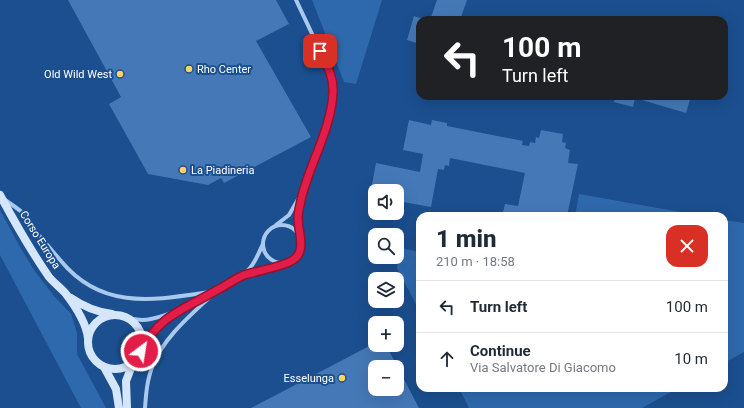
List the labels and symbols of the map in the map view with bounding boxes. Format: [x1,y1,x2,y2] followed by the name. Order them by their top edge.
[303,34,337,68] pin
[197,63,251,76] place label: Rho Center
[184,64,194,74] marker: Rho Center
[44,68,112,81] place label: Old Wild West
[115,69,125,79] marker: Old Wild West
[191,164,254,177] place label: La Piadineria
[178,165,188,175] marker: La Piadineria
[17,209,63,271] street label: Corso Europa
[120,330,162,372] position arrow
[284,372,334,385] place label: Esselunga
[337,373,347,383] marker: Esselunga

